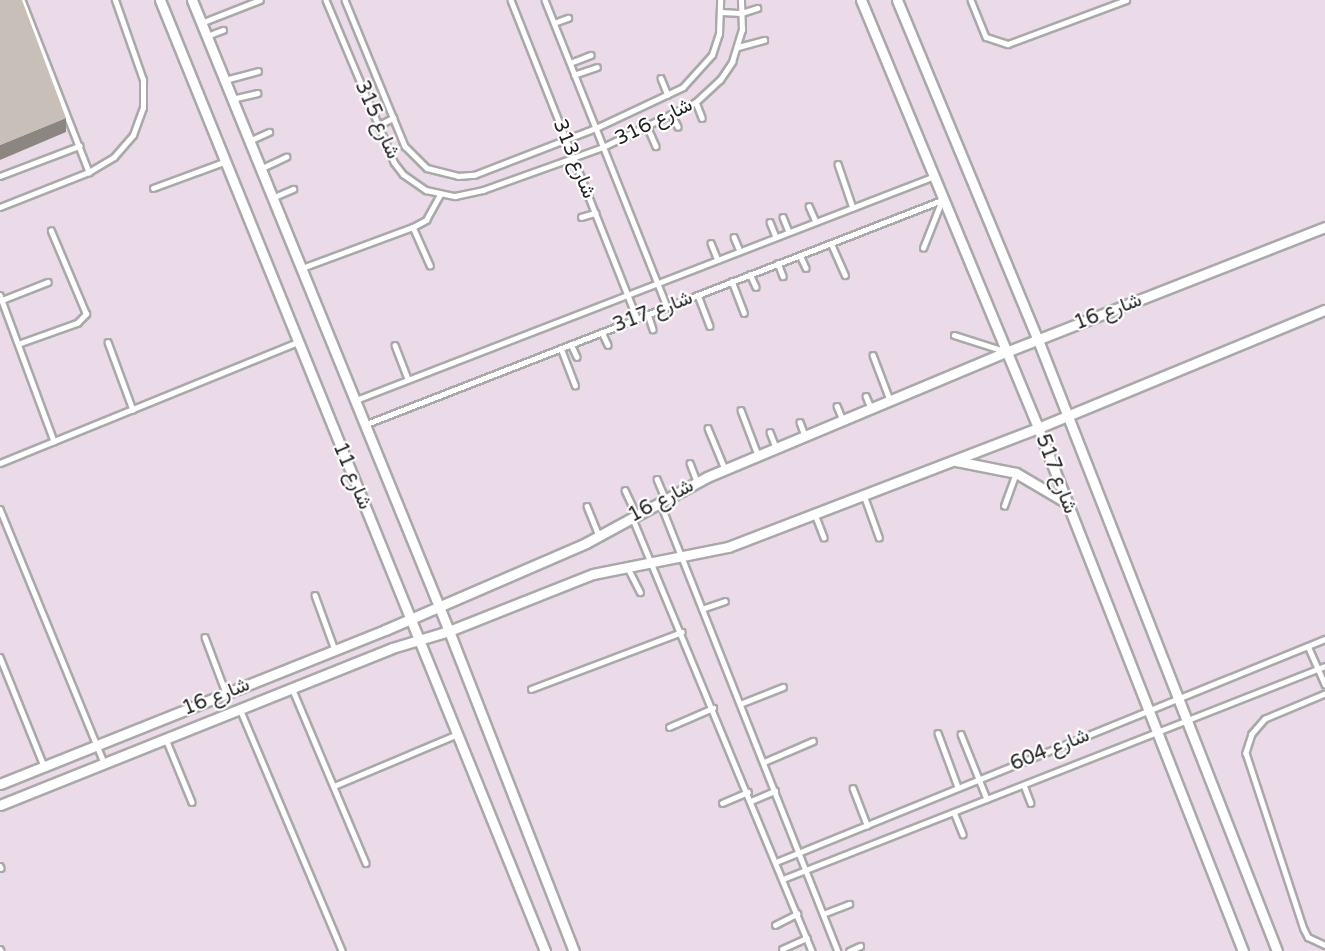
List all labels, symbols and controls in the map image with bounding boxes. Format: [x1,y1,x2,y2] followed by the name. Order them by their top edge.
[349,77,405,163] street label: شارع 315
[611,93,697,151] street label: شارع 316
[547,116,601,202] street label: شارع 313
[610,286,696,338] street label: شارع 317
[1071,288,1145,336] street label: شارع 16
[1030,431,1082,517] street label: شارع 517
[327,439,377,513] street label: شارع 11
[624,474,698,528] street label: شارع 16
[179,673,253,721] street label: شارع 16
[1007,723,1093,777] street label: شارع 604

